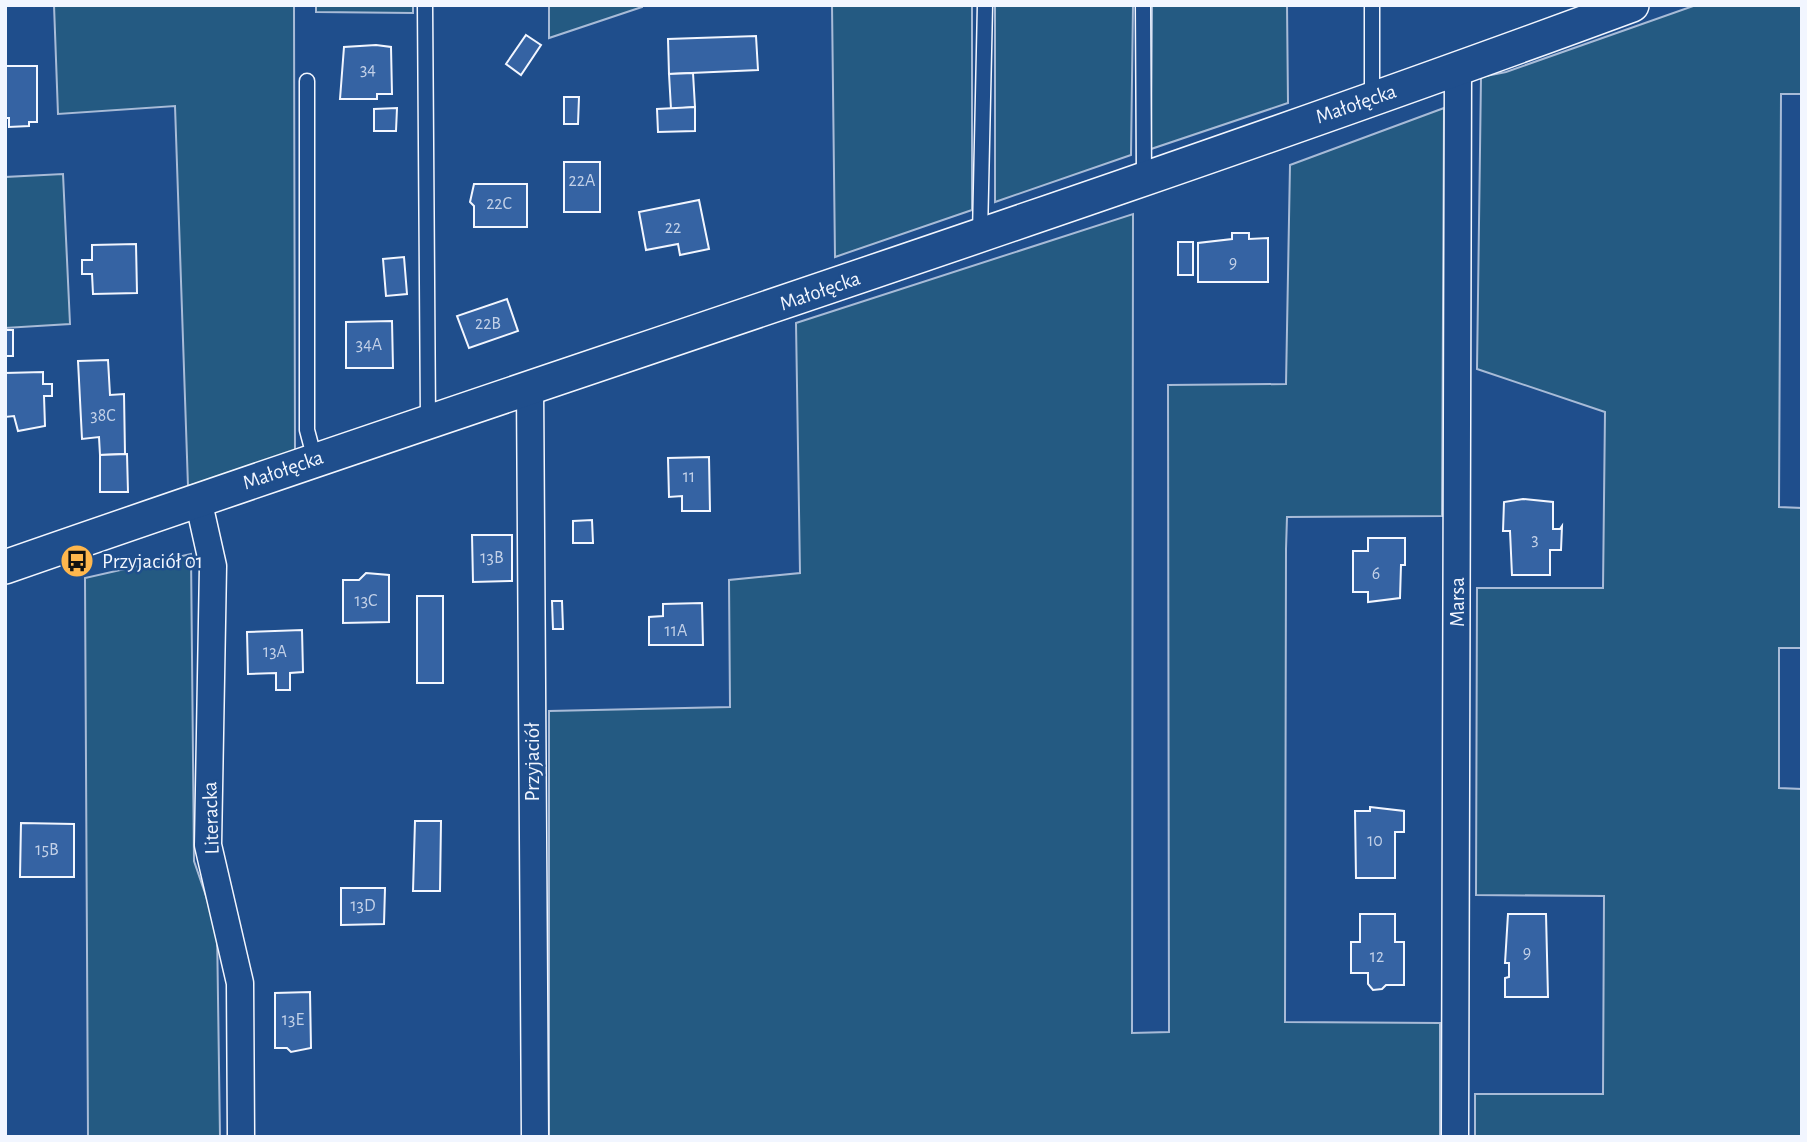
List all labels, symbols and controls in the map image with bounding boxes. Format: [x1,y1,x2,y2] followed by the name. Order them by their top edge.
[360,61,376,79] house number: 34
[1313,80,1399,128] street label: Małołęcka
[569,172,596,190] house number: 22A
[486,195,512,213] house number: 22C
[665,219,681,237] house number: 22
[1229,254,1237,272] house number: 9
[777,267,863,315] street label: Małołęcka
[475,315,501,333] house number: 22B
[356,336,383,354] house number: 34A
[90,407,116,425] house number: 38C
[240,446,326,494] street label: Małołęcka
[683,468,695,486] house number: 11
[1531,531,1539,549] house number: 3
[58,542,96,580] bus stop icon: Przyjaciół 01
[480,549,504,567] house number: 13B
[102,551,203,572] place label: Przyjaciół 01
[1372,565,1380,583] house number: 6
[1447,577,1468,627] street label: Marsa
[355,592,377,610] house number: 13C
[665,622,688,640] house number: 11A
[263,643,288,661] house number: 13A
[522,722,543,802] street label: Przyjaciół
[199,781,223,855] street label: Literacka
[1367,832,1383,850] house number: 10
[35,841,59,859] house number: 15B
[350,897,376,915] house number: 13D
[1523,944,1531,962] house number: 9
[1370,948,1384,966] house number: 12
[282,1011,304,1029] house number: 13E

